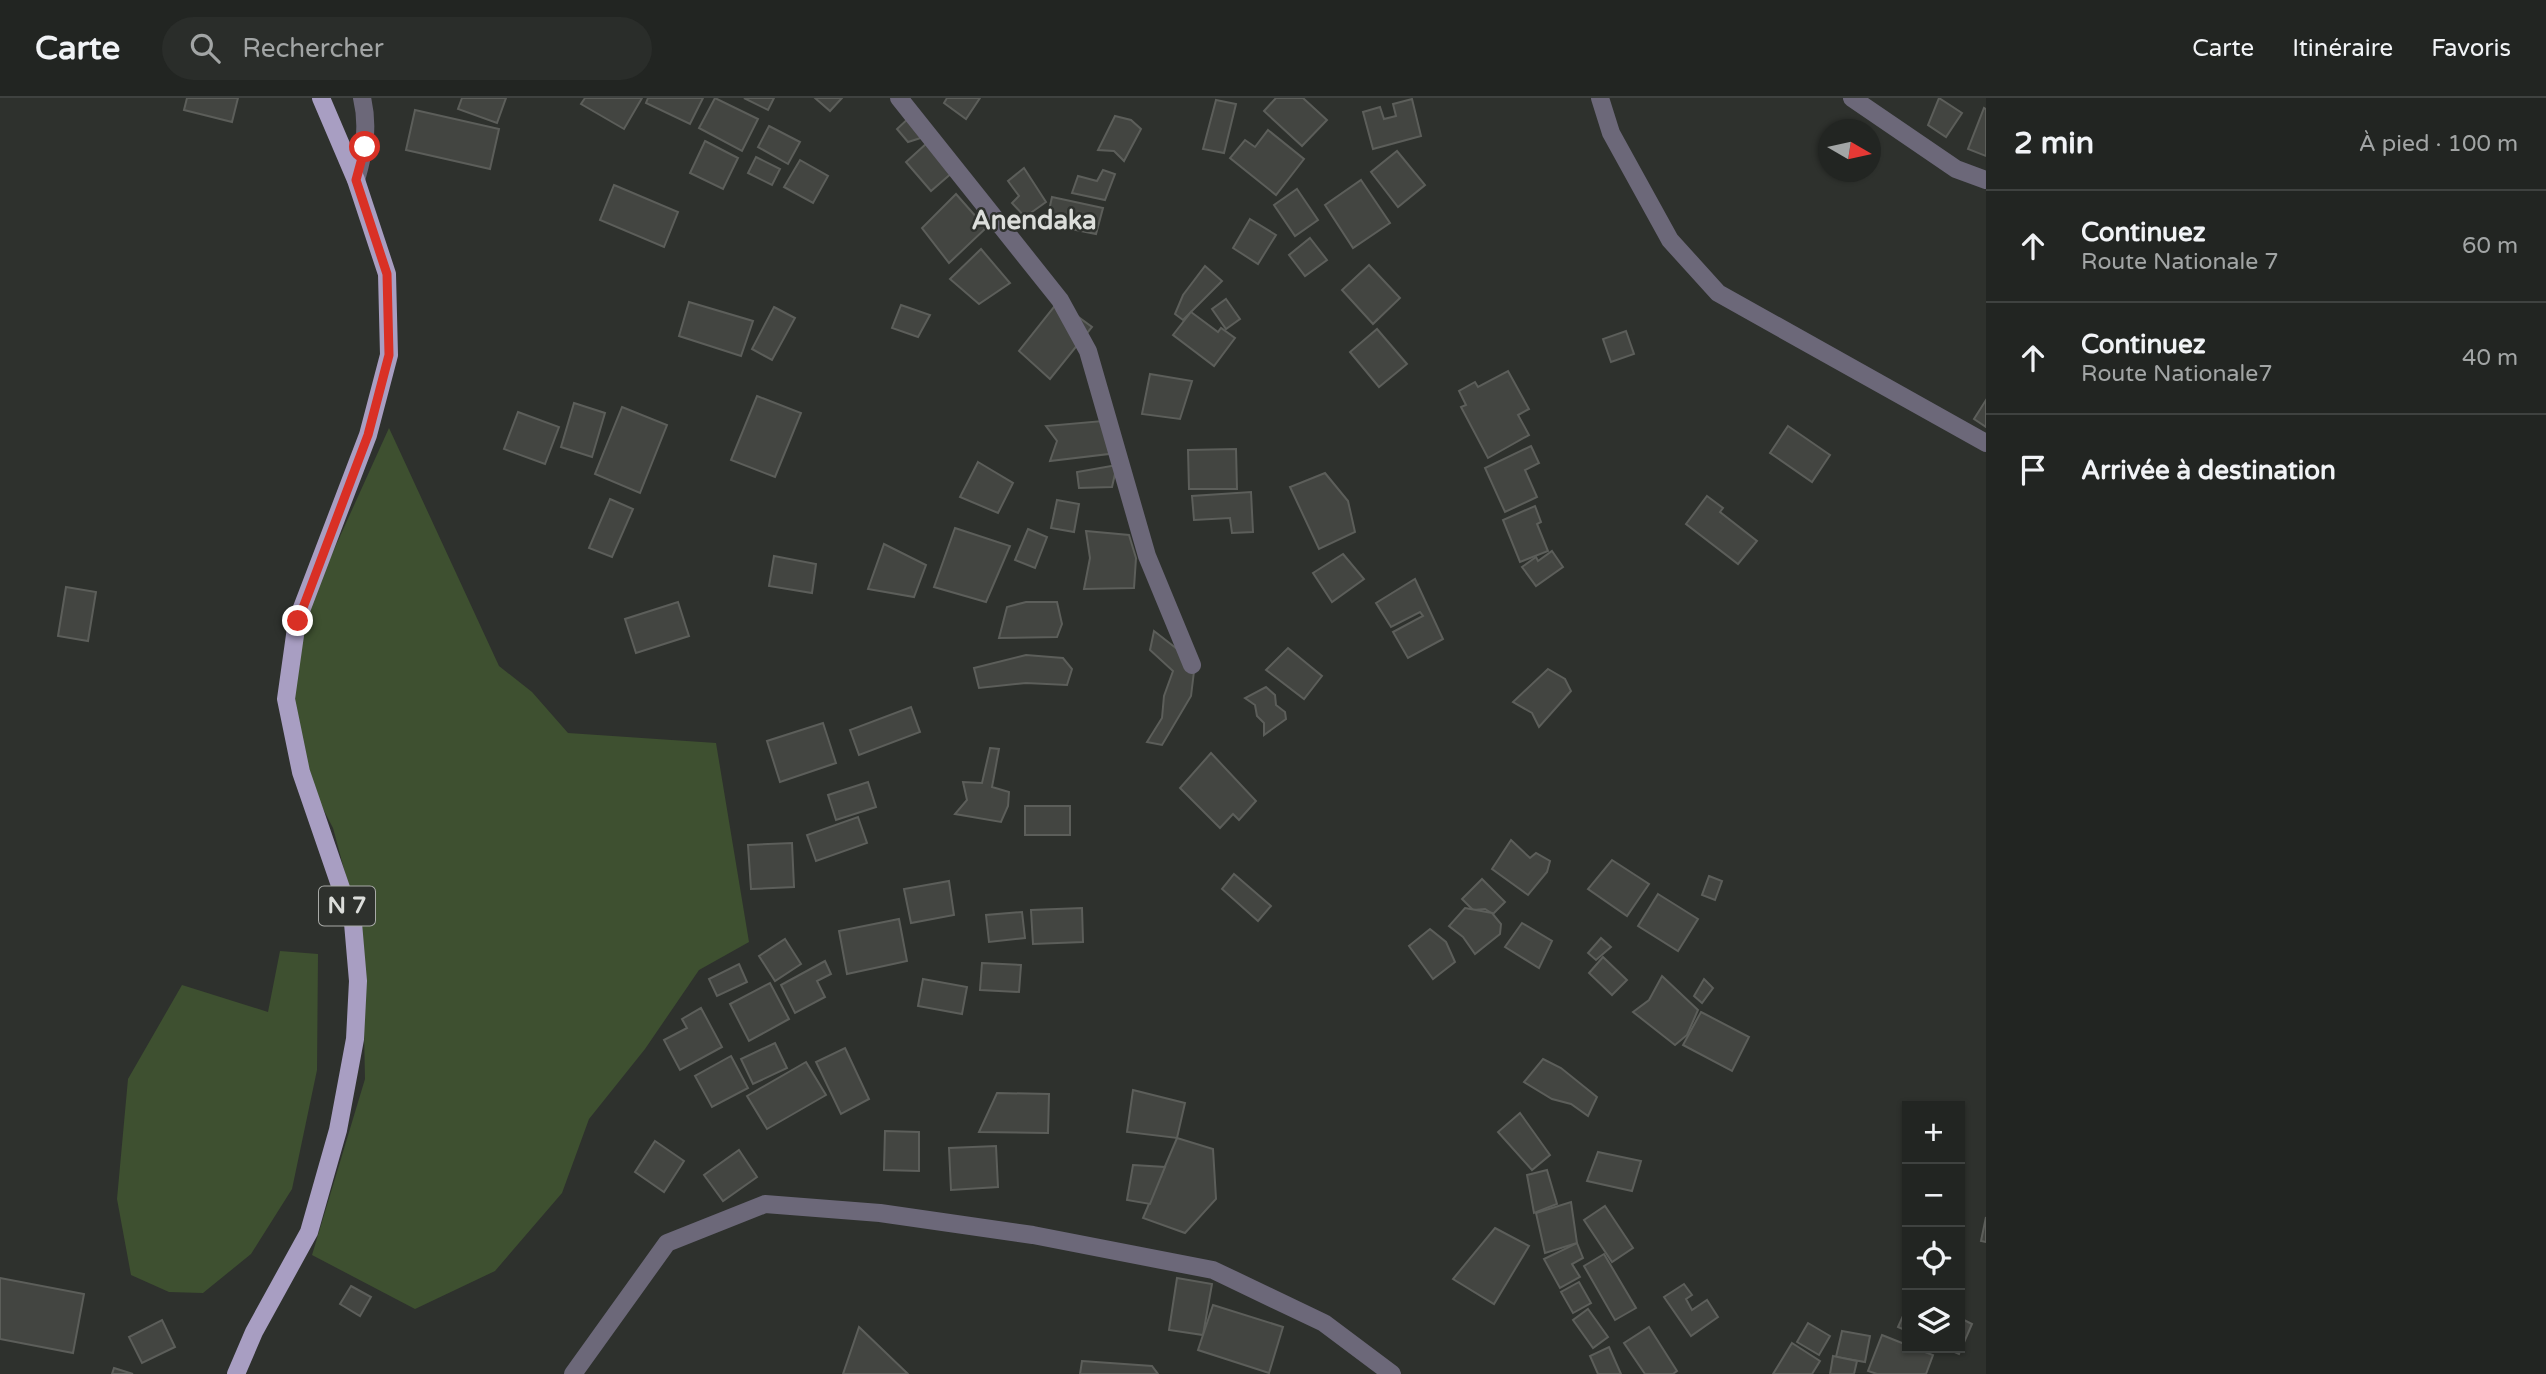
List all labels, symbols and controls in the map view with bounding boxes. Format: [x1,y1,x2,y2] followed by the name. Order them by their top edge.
[162,17,652,80] search box
[35,29,120,68] text: Carte
[186,29,224,67] icon: search
[242,33,384,64] text: Rechercher
[2192,34,2254,63] text: Carte
[2292,34,2393,63] text: Itinéraire
[2431,34,2511,63] text: Favoris
[1818,119,1881,182] north arrow
[2014,125,2094,162] text: 2 min
[2359,130,2518,158] text: À pied · 100 m
[349,131,380,162] route start
[971,205,1097,236] district label: Anendaka
[2081,217,2206,248] text: Continuez
[2014,227,2052,265] icon: ahead
[2462,232,2518,260] text: 60 m
[2081,248,2279,276] text: Route Nationale 7
[2081,329,2206,360] text: Continuez
[2014,339,2052,377] icon: ahead
[2462,344,2518,372] text: 40 m
[2081,360,2273,388] text: Route Nationale7
[2014,451,2052,489] icon: arrive
[2081,455,2336,486] text: Arrivée à destination
[282,605,313,636] route end
[319,886,375,926] road number: N 7
[1902,1101,1965,1353] map controls
[1902,1101,1965,1164] button: +
[1902,1164,1965,1227] button: −
[1902,1227,1965,1290] button: locate
[1902,1290,1965,1353] button: layers

